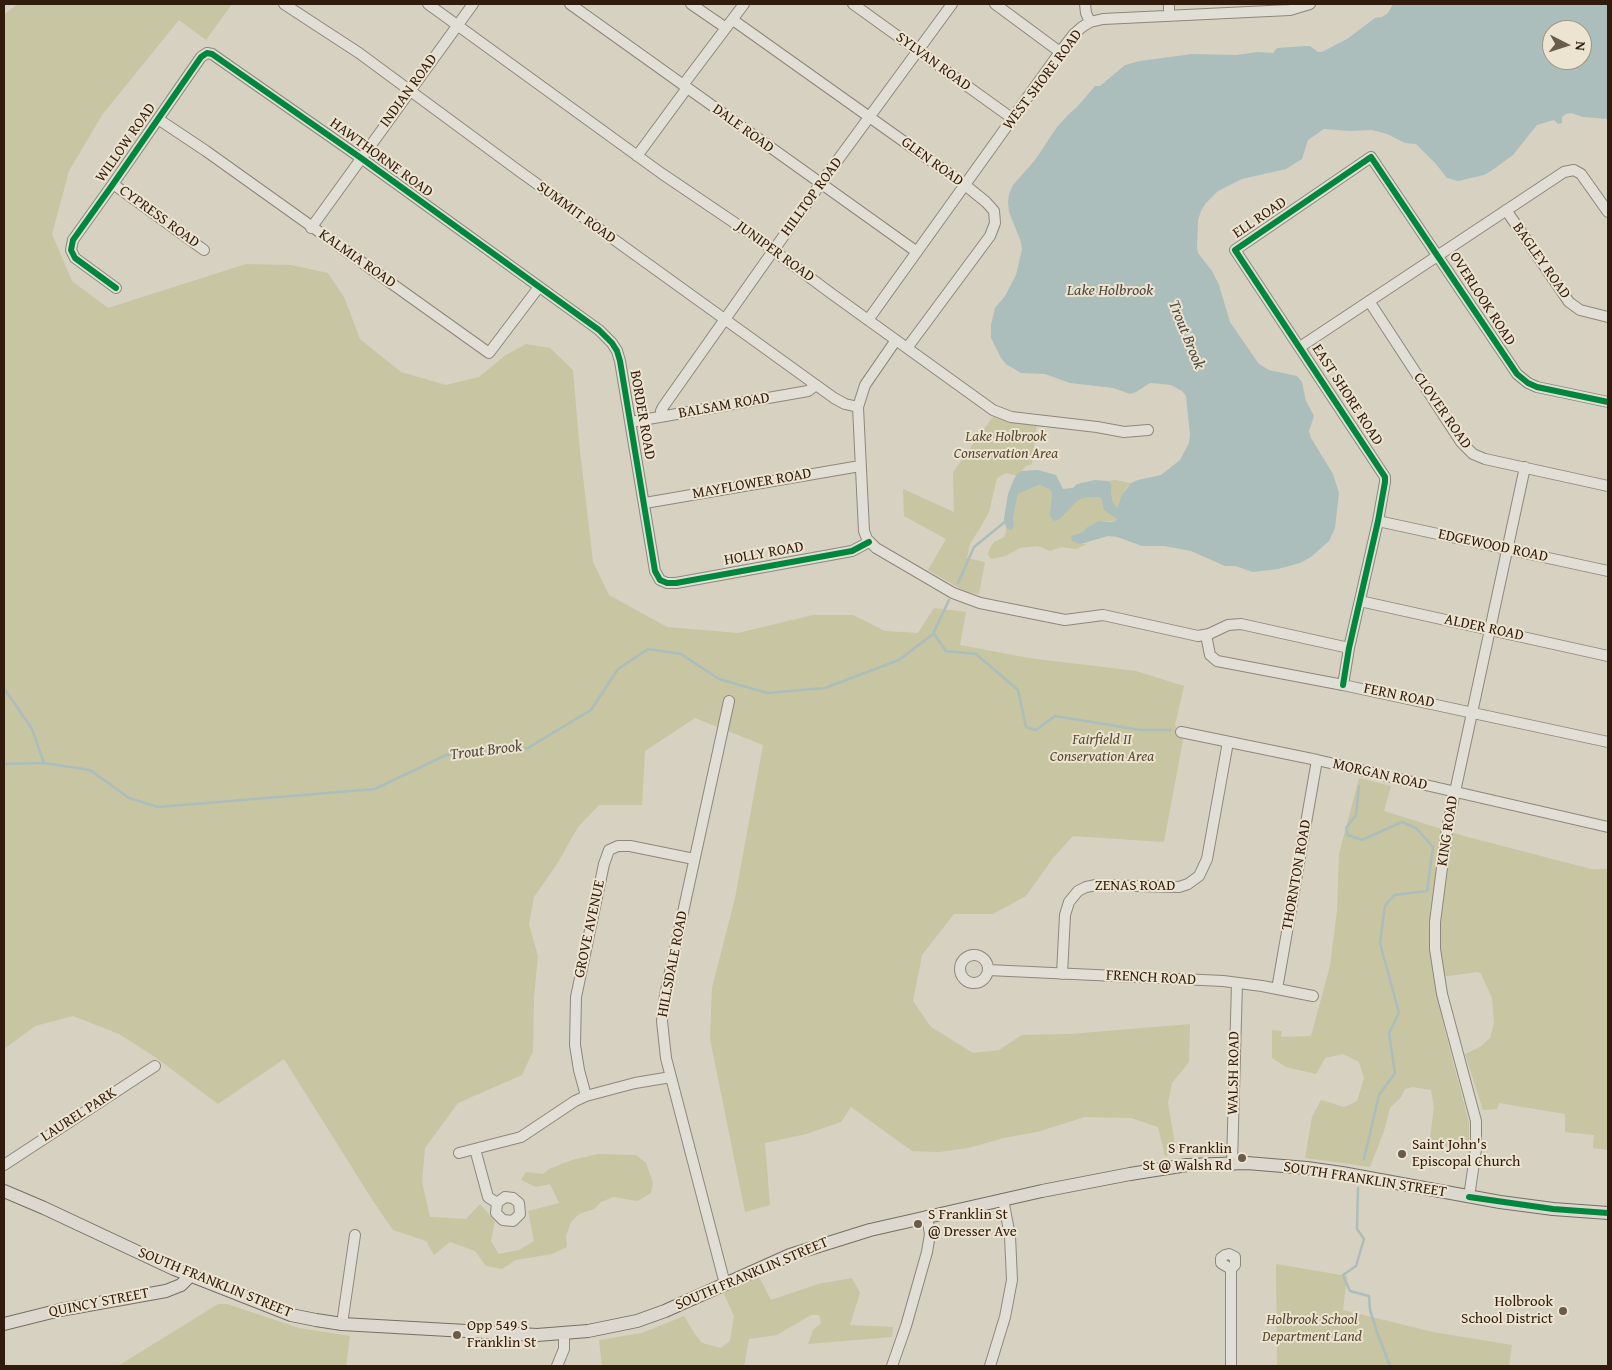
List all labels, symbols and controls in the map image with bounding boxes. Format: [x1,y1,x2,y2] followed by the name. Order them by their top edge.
[1542,20,1592,70] north arrow
[999,26,1087,134] street label: WEST SHORE ROAD
[892,29,974,95] street label: SYLVAN ROAD
[1571,41,1591,52] text: N
[376,51,442,131] street label: INDIAN ROAD
[92,100,160,186] street label: WILLOW ROAD
[709,101,777,157] street label: DALE ROAD
[326,114,436,202] street label: HAWTHORNE ROAD
[897,133,967,191] street label: GLEN ROAD
[777,154,847,240] street label: HILLTOP ROAD
[533,178,619,248] street label: SUMMIT ROAD
[115,182,203,252] street label: CYPRESS ROAD
[1230,193,1290,243] street label: ELL ROAD
[732,218,818,286] street label: JUNIPER ROAD
[1508,219,1574,303] street label: BAGLEY ROAD
[315,226,399,292] street label: KALMIA ROAD
[1445,249,1519,349] street label: OVERLOOK ROAD
[1067,281,1153,301] water label: Lake Holbrook
[1164,298,1208,372] water label: Trout Brook
[1308,341,1386,449] street label: EAST SHORE ROAD
[625,369,659,461] street label: BORDER ROAD
[1409,369,1475,453] street label: CLOVER ROAD
[677,389,771,423] street label: BALSAM ROAD
[954,428,1058,463] park label: Lake Holbrook Conservation Area
[691,465,813,503] street label: MAYFLOWER ROAD
[1436,526,1550,566] street label: EDGEWOOD ROAD
[723,538,805,570] street label: HOLLY ROAD
[1443,611,1525,645] street label: ALDER ROAD
[1362,680,1436,712] street label: FERN ROAD
[1050,731,1154,766] park label: Fairfield II Conservation Area
[449,737,523,765] water label: Trout Brook
[1331,755,1429,795] street label: MORGAN ROAD
[1434,795,1462,867] street label: KING ROAD
[1278,818,1316,932] street label: THORNTON ROAD
[1095,877,1175,895] street label: ZENAS ROAD
[571,878,609,980] street label: GROVE AVENUE
[654,909,692,1019] street label: HILLSDALE ROAD
[1105,967,1197,989] street label: FRENCH ROAD
[1224,1031,1244,1115] street label: WALSH ROAD
[38,1084,120,1146] street label: LAUREL PARK
[1412,1136,1520,1171] place label: Saint John's Episcopal Church
[1143,1140,1232,1175] place label: S Franklin St @ Walsh Rd
[1396,1148,1408,1160] marker: Saint John's Episcopal Church
[1236,1152,1248,1164] marker: S Franklin St @ Walsh Rd
[1282,1158,1448,1202] street label: SOUTH FRANKLIN STREET
[928,1206,1017,1241] place label: S Franklin St @ Dresser Ave
[912,1218,924,1230] marker: S Franklin St @ Dresser Ave
[673,1234,831,1314] street label: SOUTH FRANKLIN STREET
[135,1244,295,1322] street label: SOUTH FRANKLIN STREET
[47,1284,151,1322] street label: QUINCY STREET
[1461,1293,1553,1328] place label: Holbrook School District
[1557,1305,1569,1317] marker: Holbrook School District
[1262,1311,1362,1346] park label: Holbrook School Department Land
[467,1317,536,1352] place label: Opp 549 S Franklin St
[451,1329,463,1341] marker: Opp 549 S Franklin St

